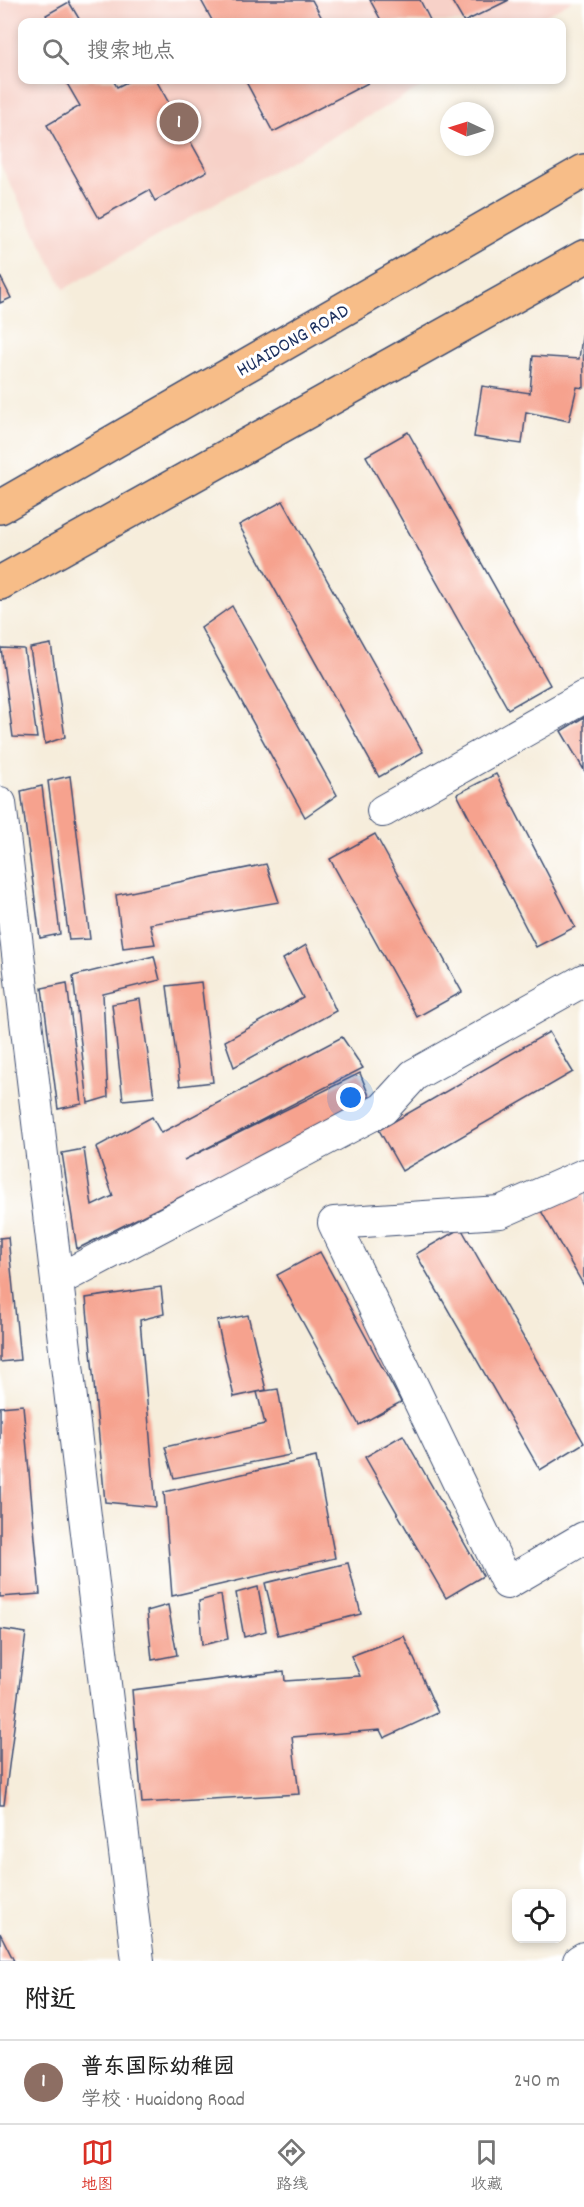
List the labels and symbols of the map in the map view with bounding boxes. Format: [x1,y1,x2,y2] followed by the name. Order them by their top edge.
[160,100,198,144] pin: 1
[440,102,494,156] north arrow
[232,298,355,385] street label: HUAIDONG ROAD
[336,1083,365,1112] your location

